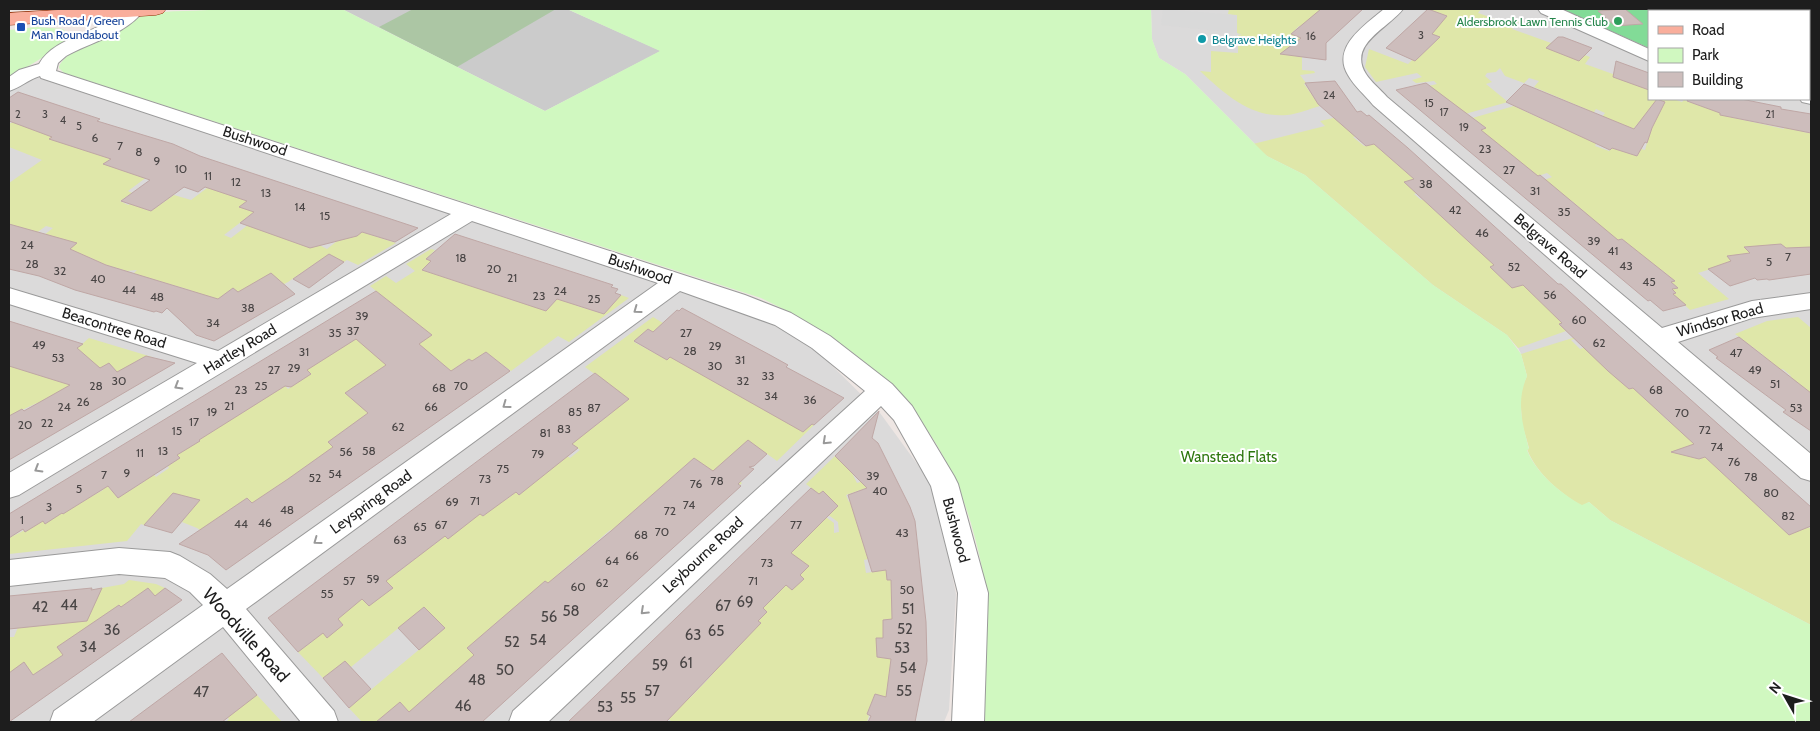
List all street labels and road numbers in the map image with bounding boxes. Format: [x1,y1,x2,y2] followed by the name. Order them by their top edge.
[221,122,289,160] street label: Bushwood
[1510,210,1590,282] street label: Belgrave Road
[606,250,674,288] street label: Bushwood
[1675,299,1765,341] street label: Windsor Road
[60,304,168,352] street label: Beacontree Road
[200,320,280,378] street label: Hartley Road
[327,466,415,538] street label: Leyspring Road
[939,496,973,564] street label: Bushwood
[659,513,747,597] street label: Leybourne Road
[198,583,294,687] street label: Woodville Road

